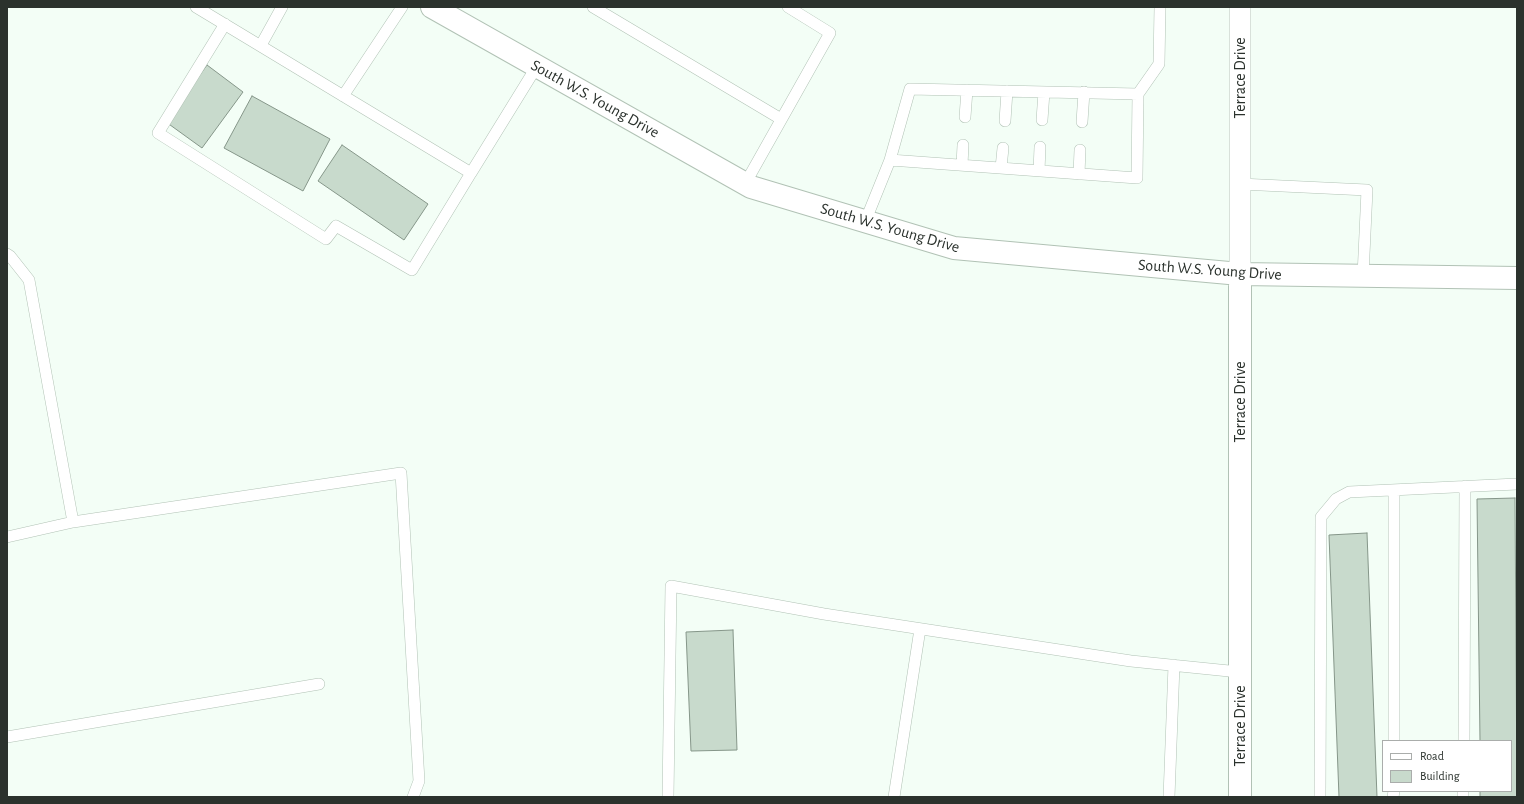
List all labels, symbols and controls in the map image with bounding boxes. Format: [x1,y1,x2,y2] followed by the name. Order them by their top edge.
[1230,37,1250,119] street label: Terrace Drive
[527,56,663,142] street label: South W.S. Young Drive
[818,199,962,257] street label: South W.S. Young Drive
[1138,255,1282,285] street label: South W.S. Young Drive
[1230,361,1250,443] street label: Terrace Drive
[1230,685,1250,767] street label: Terrace Drive
[1382,740,1512,792] legend
[1420,750,1444,762] text: Road
[1420,770,1460,782] text: Building

